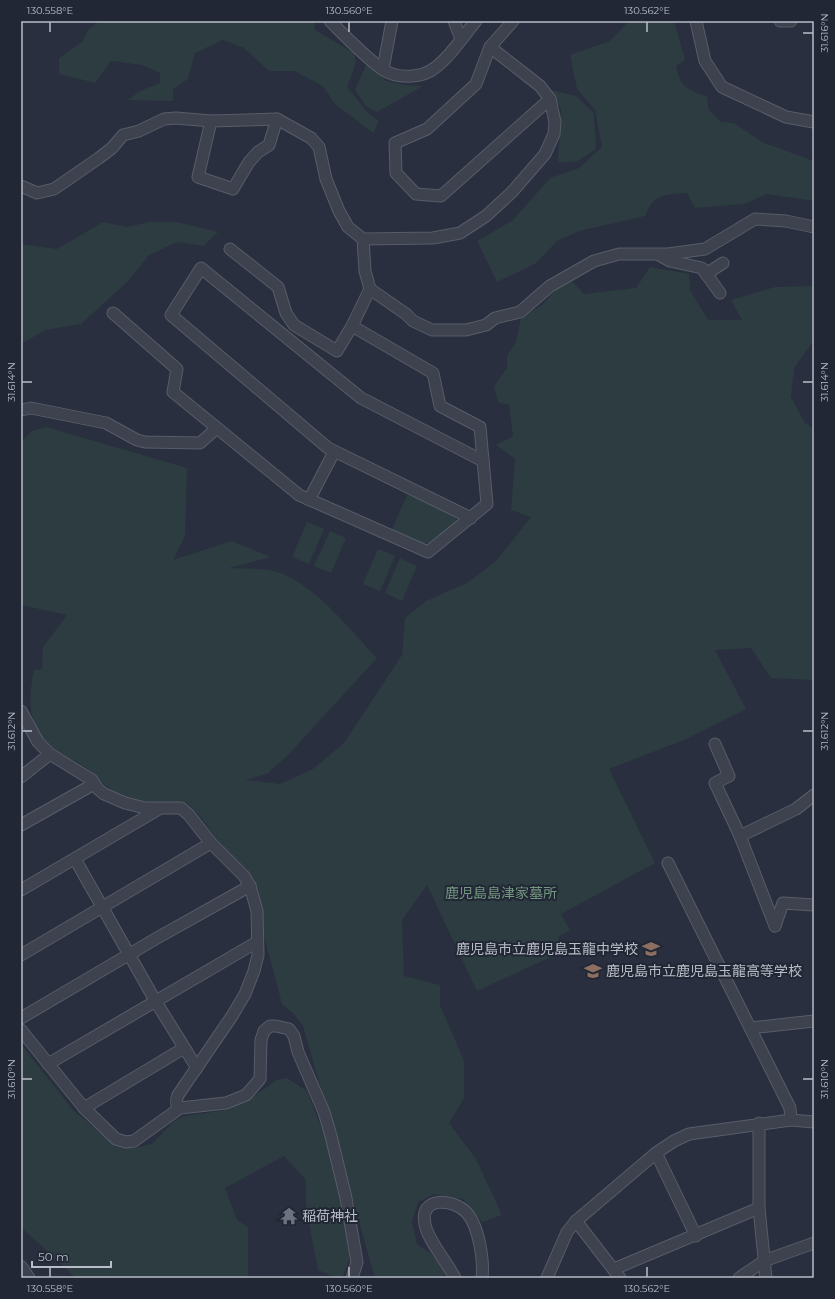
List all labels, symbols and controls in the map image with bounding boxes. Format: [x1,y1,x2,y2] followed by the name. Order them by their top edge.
[27,4,74,17] text: 130.558°E
[325,4,373,17] text: 130.560°E
[624,4,670,17] text: 130.562°E
[818,13,831,53] text: 31.616°N
[5,362,18,402] text: 31.614°N
[818,362,831,402] text: 31.614°N
[5,712,18,750] text: 31.612°N
[818,712,831,750] text: 31.612°N
[445,884,557,902] park label: 鹿児島島津家墓所
[641,939,661,959] school or university icon: 鹿児島市立鹿児島玉龍中学校
[456,940,638,958] place label: 鹿児島市立鹿児島玉龍中学校
[583,961,603,981] school or university icon: 鹿児島市立鹿児島玉龍高等学校
[606,962,802,980] place label: 鹿児島市立鹿児島玉龍高等学校
[5,1059,18,1099] text: 31.610°N
[818,1059,831,1099] text: 31.610°N
[279,1206,299,1226] temple icon: 稲荷神社
[302,1207,358,1225] place label: 稲荷神社
[32,1243,111,1269] scale bar
[38,1249,69,1264] text: 50 m
[27,1282,74,1295] text: 130.558°E
[325,1282,373,1295] text: 130.560°E
[624,1282,670,1295] text: 130.562°E

